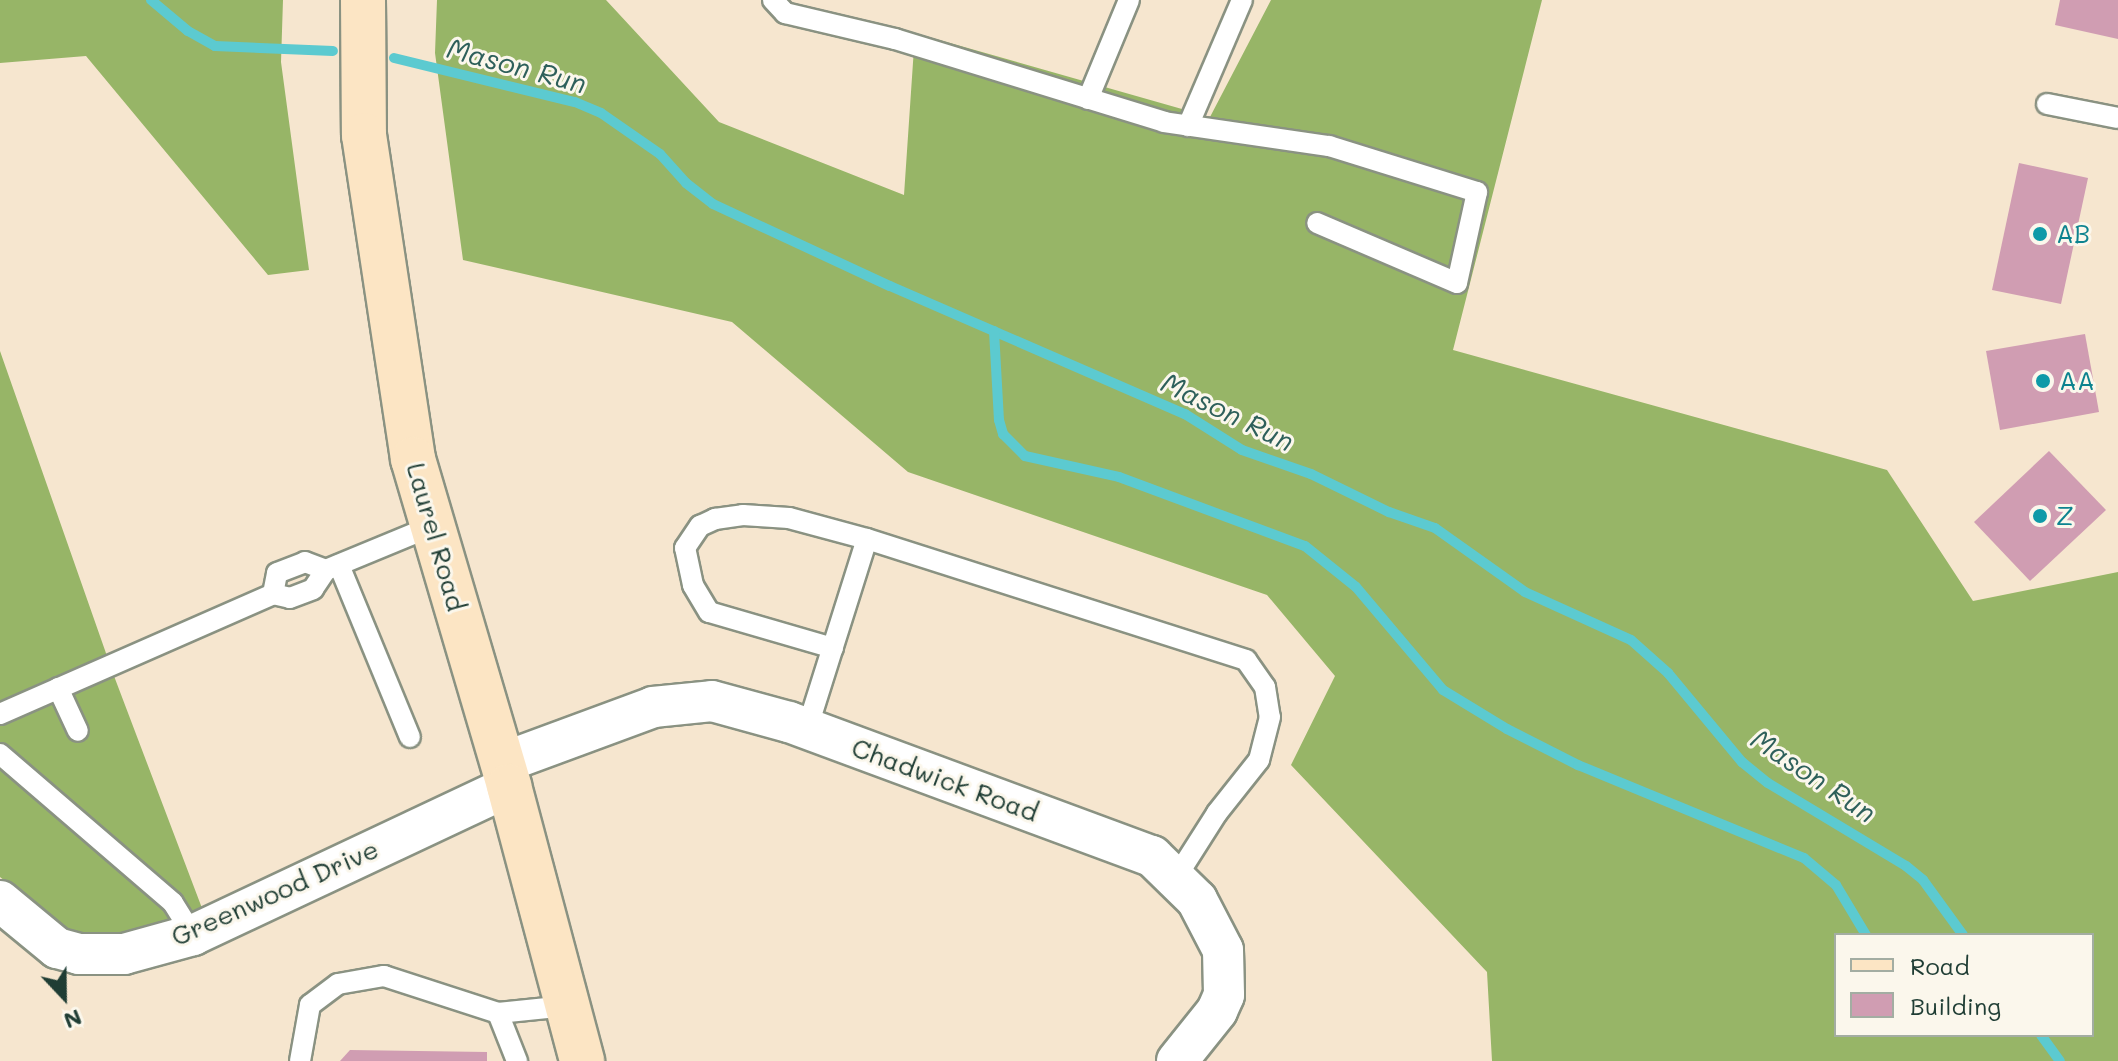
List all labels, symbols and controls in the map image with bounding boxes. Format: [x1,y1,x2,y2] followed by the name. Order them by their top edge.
[443,30,591,100] water label: Mason Run
[2056,218,2090,250] place label: AB
[2031,225,2049,243] marker: AB
[1156,365,1300,457] water label: Mason Run
[2059,365,2095,397] place label: AA
[2034,372,2052,390] marker: AA
[400,459,472,615] street label: Laurel Road
[2056,500,2073,532] place label: Z
[2031,507,2049,525] marker: Z
[1745,721,1883,829] water label: Mason Run
[847,732,1043,828] street label: Chadwick Road
[167,833,383,953] street label: Greenwood Drive
[1834,933,2094,1037] legend
[1910,950,1970,981] text: Road
[24,957,104,1037] north arrow
[1910,990,2001,1021] text: Building
[60,1003,86,1036] text: N

